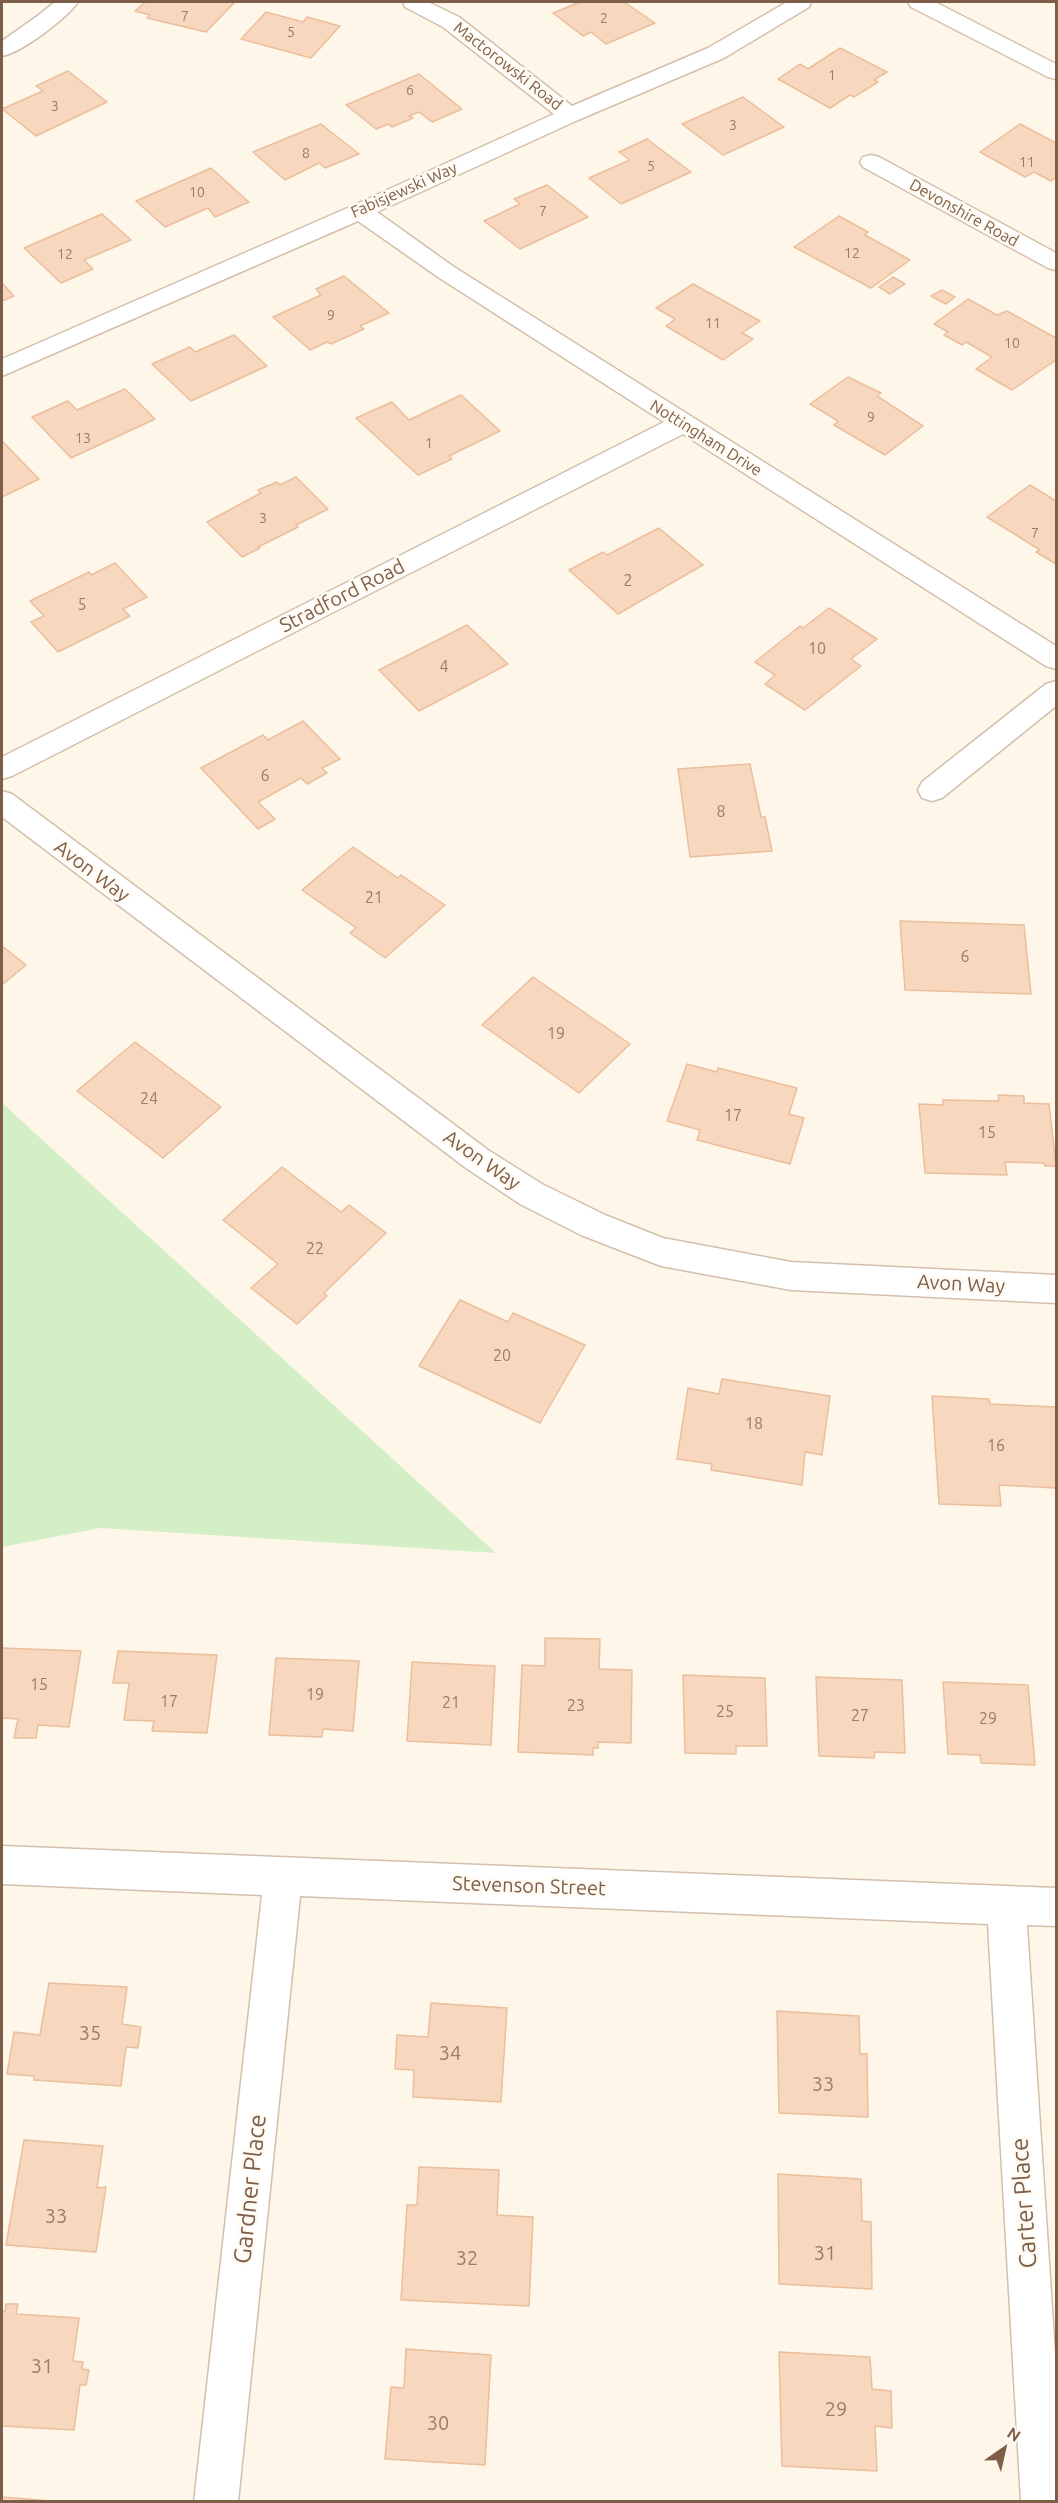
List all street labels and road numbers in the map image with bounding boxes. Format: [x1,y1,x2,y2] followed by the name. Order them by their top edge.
[450,18,566,114] street label: Mactorowski Road
[348,158,460,222] street label: Fabisjewski Way
[906,175,1022,251] street label: Devonshire Road
[647,396,765,480] street label: Nottingham Drive
[275,554,409,638] street label: Stradford Road
[50,835,134,907] street label: Avon Way
[439,1125,525,1195] street label: Avon Way
[916,1270,1006,1298] street label: Avon Way
[452,1871,606,1901] street label: Stevenson Street
[228,2113,272,2265] street label: Gardner Place
[1005,2137,1043,2269] street label: Carter Place

